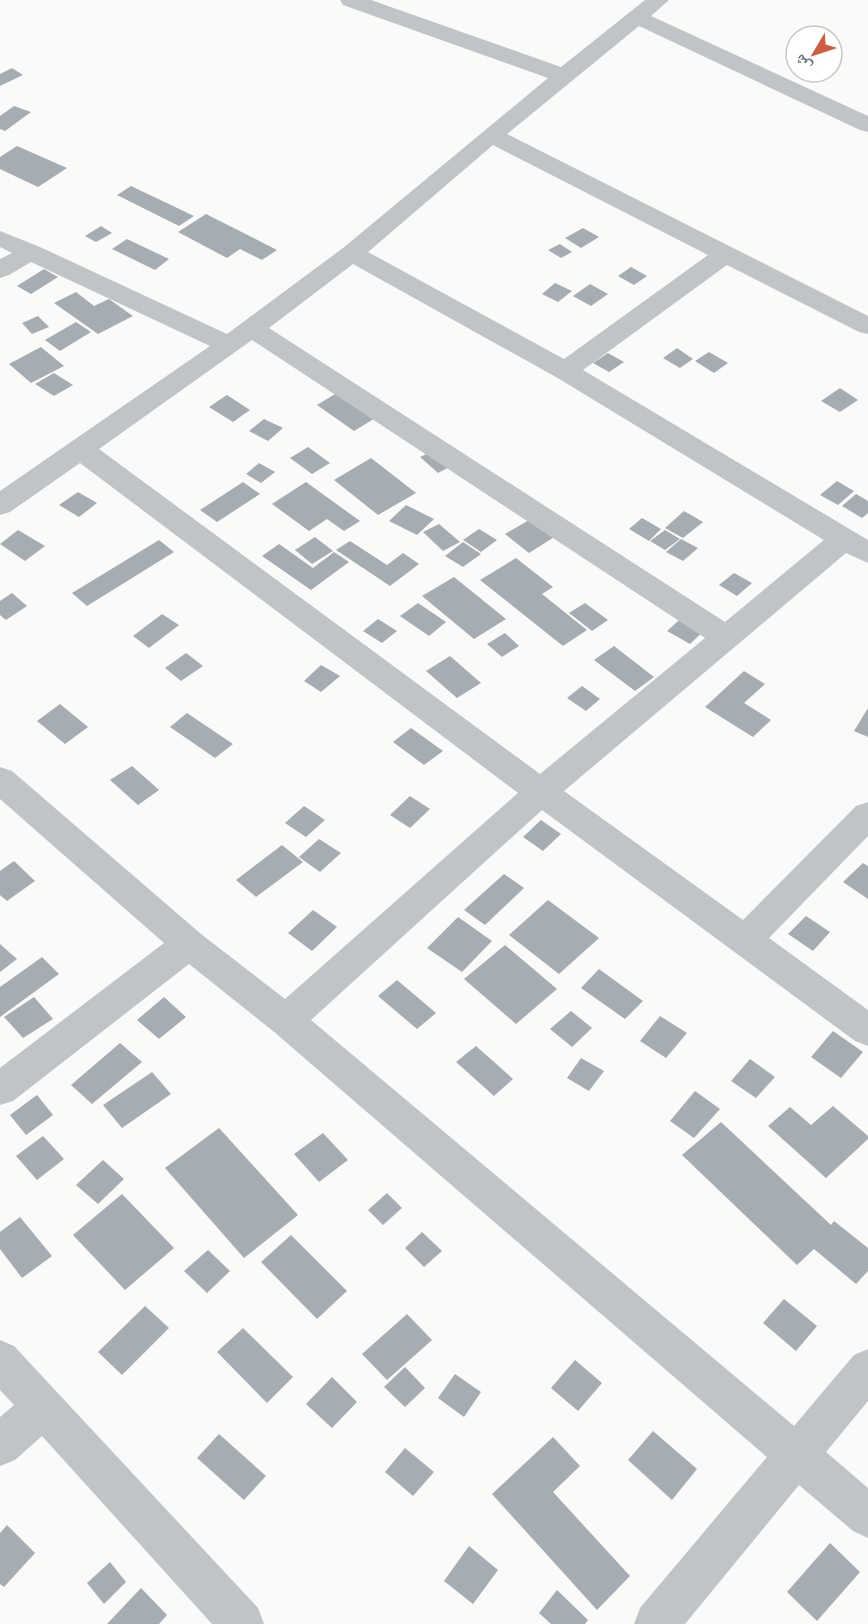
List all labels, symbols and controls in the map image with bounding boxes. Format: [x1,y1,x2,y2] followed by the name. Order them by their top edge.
[784,24,844,84] north arrow
[790,51,815,76] text: ش

